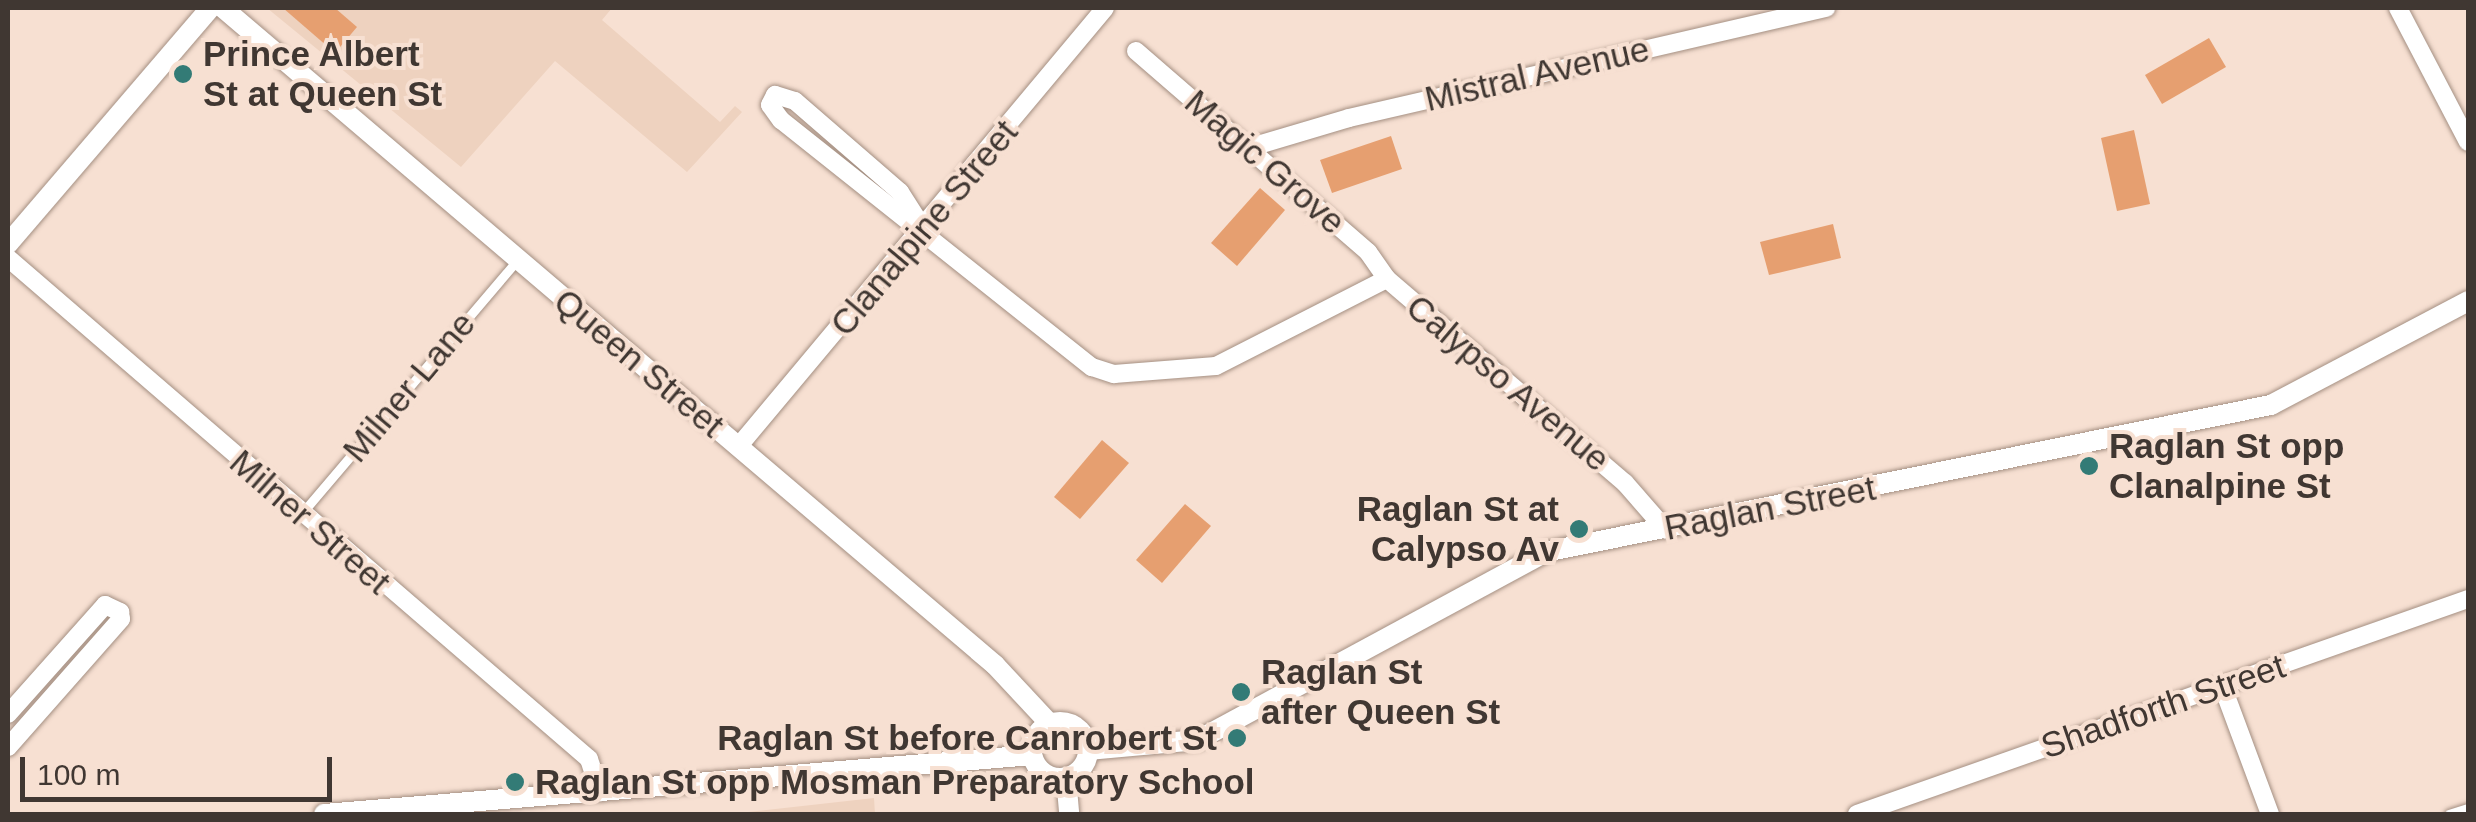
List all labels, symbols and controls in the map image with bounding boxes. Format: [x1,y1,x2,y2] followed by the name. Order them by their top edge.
[1420,28,1654,120] street label: Mistral Avenue
[203,33,442,115] place label: Prince Albert St at Queen St
[172,63,194,85] marker: Prince Albert St at Queen St
[1176,81,1354,243] street label: Magic Grove
[822,112,1026,344] street label: Clanalpine Street
[546,280,732,446] street label: Queen Street
[1397,285,1619,481] street label: Calypso Avenue
[334,303,484,471] street label: Milner Lane
[2109,425,2344,507] place label: Raglan St opp Clanalpine St
[221,441,399,603] street label: Milner Street
[2078,455,2100,477] marker: Raglan St opp Clanalpine St
[1661,467,1879,549] street label: Raglan Street
[1357,488,1559,570] place label: Raglan St at Calypso Av
[1568,518,1590,540] marker: Raglan St at Calypso Av
[2036,645,2290,767] street label: Shadforth Street
[1261,651,1500,733] place label: Raglan St after Queen St
[1230,681,1252,703] marker: Raglan St after Queen St
[717,717,1217,759] place label: Raglan St before Canrobert St
[1226,727,1248,749] marker: Raglan St before Canrobert St
[25,737,338,799] scale bar
[37,758,120,791] text: 100 m
[535,761,1255,803] place label: Raglan St opp Mosman Preparatory School
[504,771,526,793] marker: Raglan St opp Mosman Preparatory School

